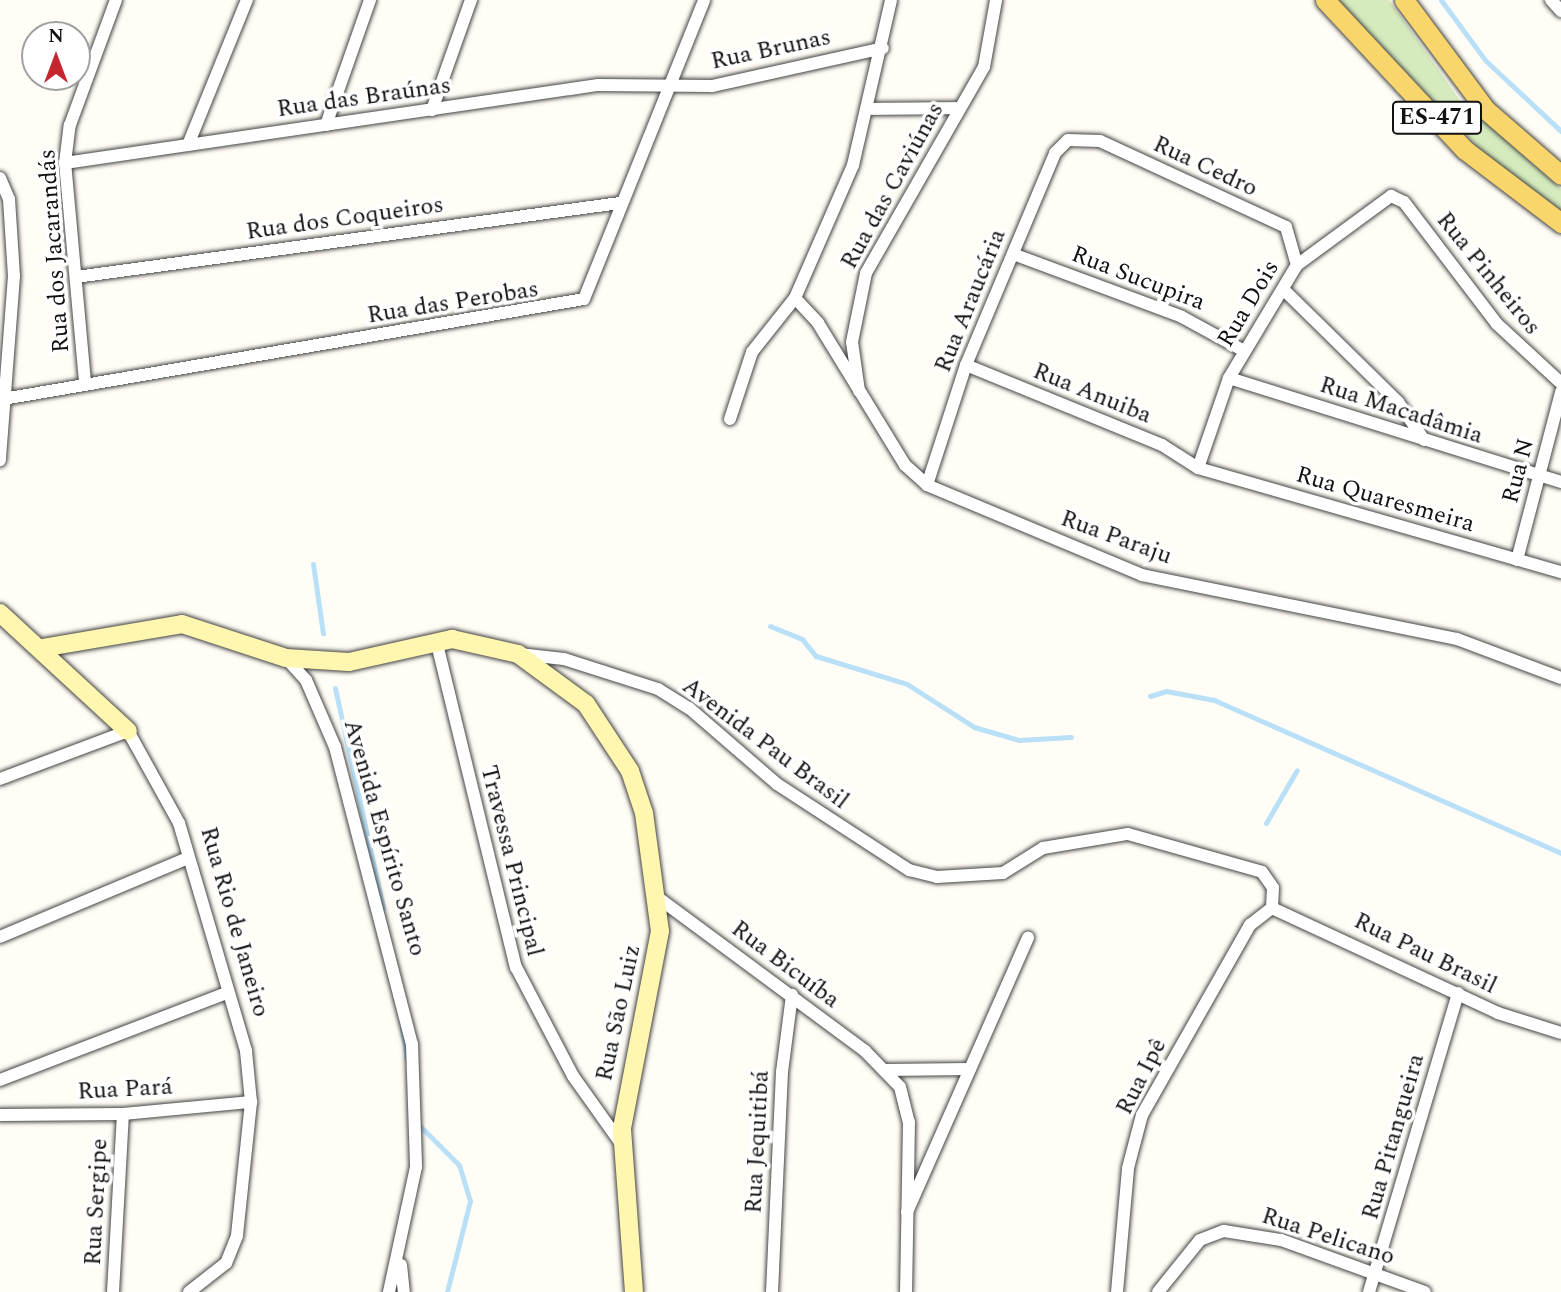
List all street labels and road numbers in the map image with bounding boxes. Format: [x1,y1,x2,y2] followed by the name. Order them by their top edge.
[708,23,834,77] street label: Rua Brunas
[275,72,453,124] street label: Rua das Braúnas
[835,98,951,274] street label: Rua das Caviúnas
[1392,99,1482,138] road number: ES-471
[1148,130,1262,204] street label: Rua Cedro
[34,148,76,354] street label: Rua dos Jacarandás
[244,191,446,247] street label: Rua dos Coqueiros
[1430,207,1546,341] street label: Rua Pinheiros
[929,225,1013,377] street label: Rua Araucária
[1067,240,1209,318] street label: Rua Sucupira
[1212,255,1286,353] street label: Rua Dois
[365,275,541,331] street label: Rua das Perobas
[1029,357,1155,431] street label: Rua Anuiba
[1316,371,1486,451] street label: Rua Macadâmia
[1497,435,1541,507] street label: Rua N
[1292,461,1478,539] street label: Rua Quaresmeira
[1057,505,1175,571] street label: Rua Paraju
[676,672,854,816] street label: Avenida Pau Brasil
[336,716,432,960] street label: Avenida Espírito Santo
[473,763,549,959] street label: Travessa Principal
[193,824,275,1020] street label: Rua Rio de Janeiro
[1349,907,1501,1001] street label: Rua Pau Brasil
[725,915,845,1015] street label: Rua Bicuíba
[590,942,648,1084] street label: Rua São Luiz
[1111,1034,1173,1120] street label: Rua Ipê
[1357,1051,1431,1223] street label: Rua Pitangueira
[740,1070,776,1214] street label: Rua Jequitibá
[77,1073,173,1107] street label: Rua Pará
[79,1138,115,1266] street label: Rua Sergipe
[1258,1202,1398,1272] street label: Rua Pelicano

